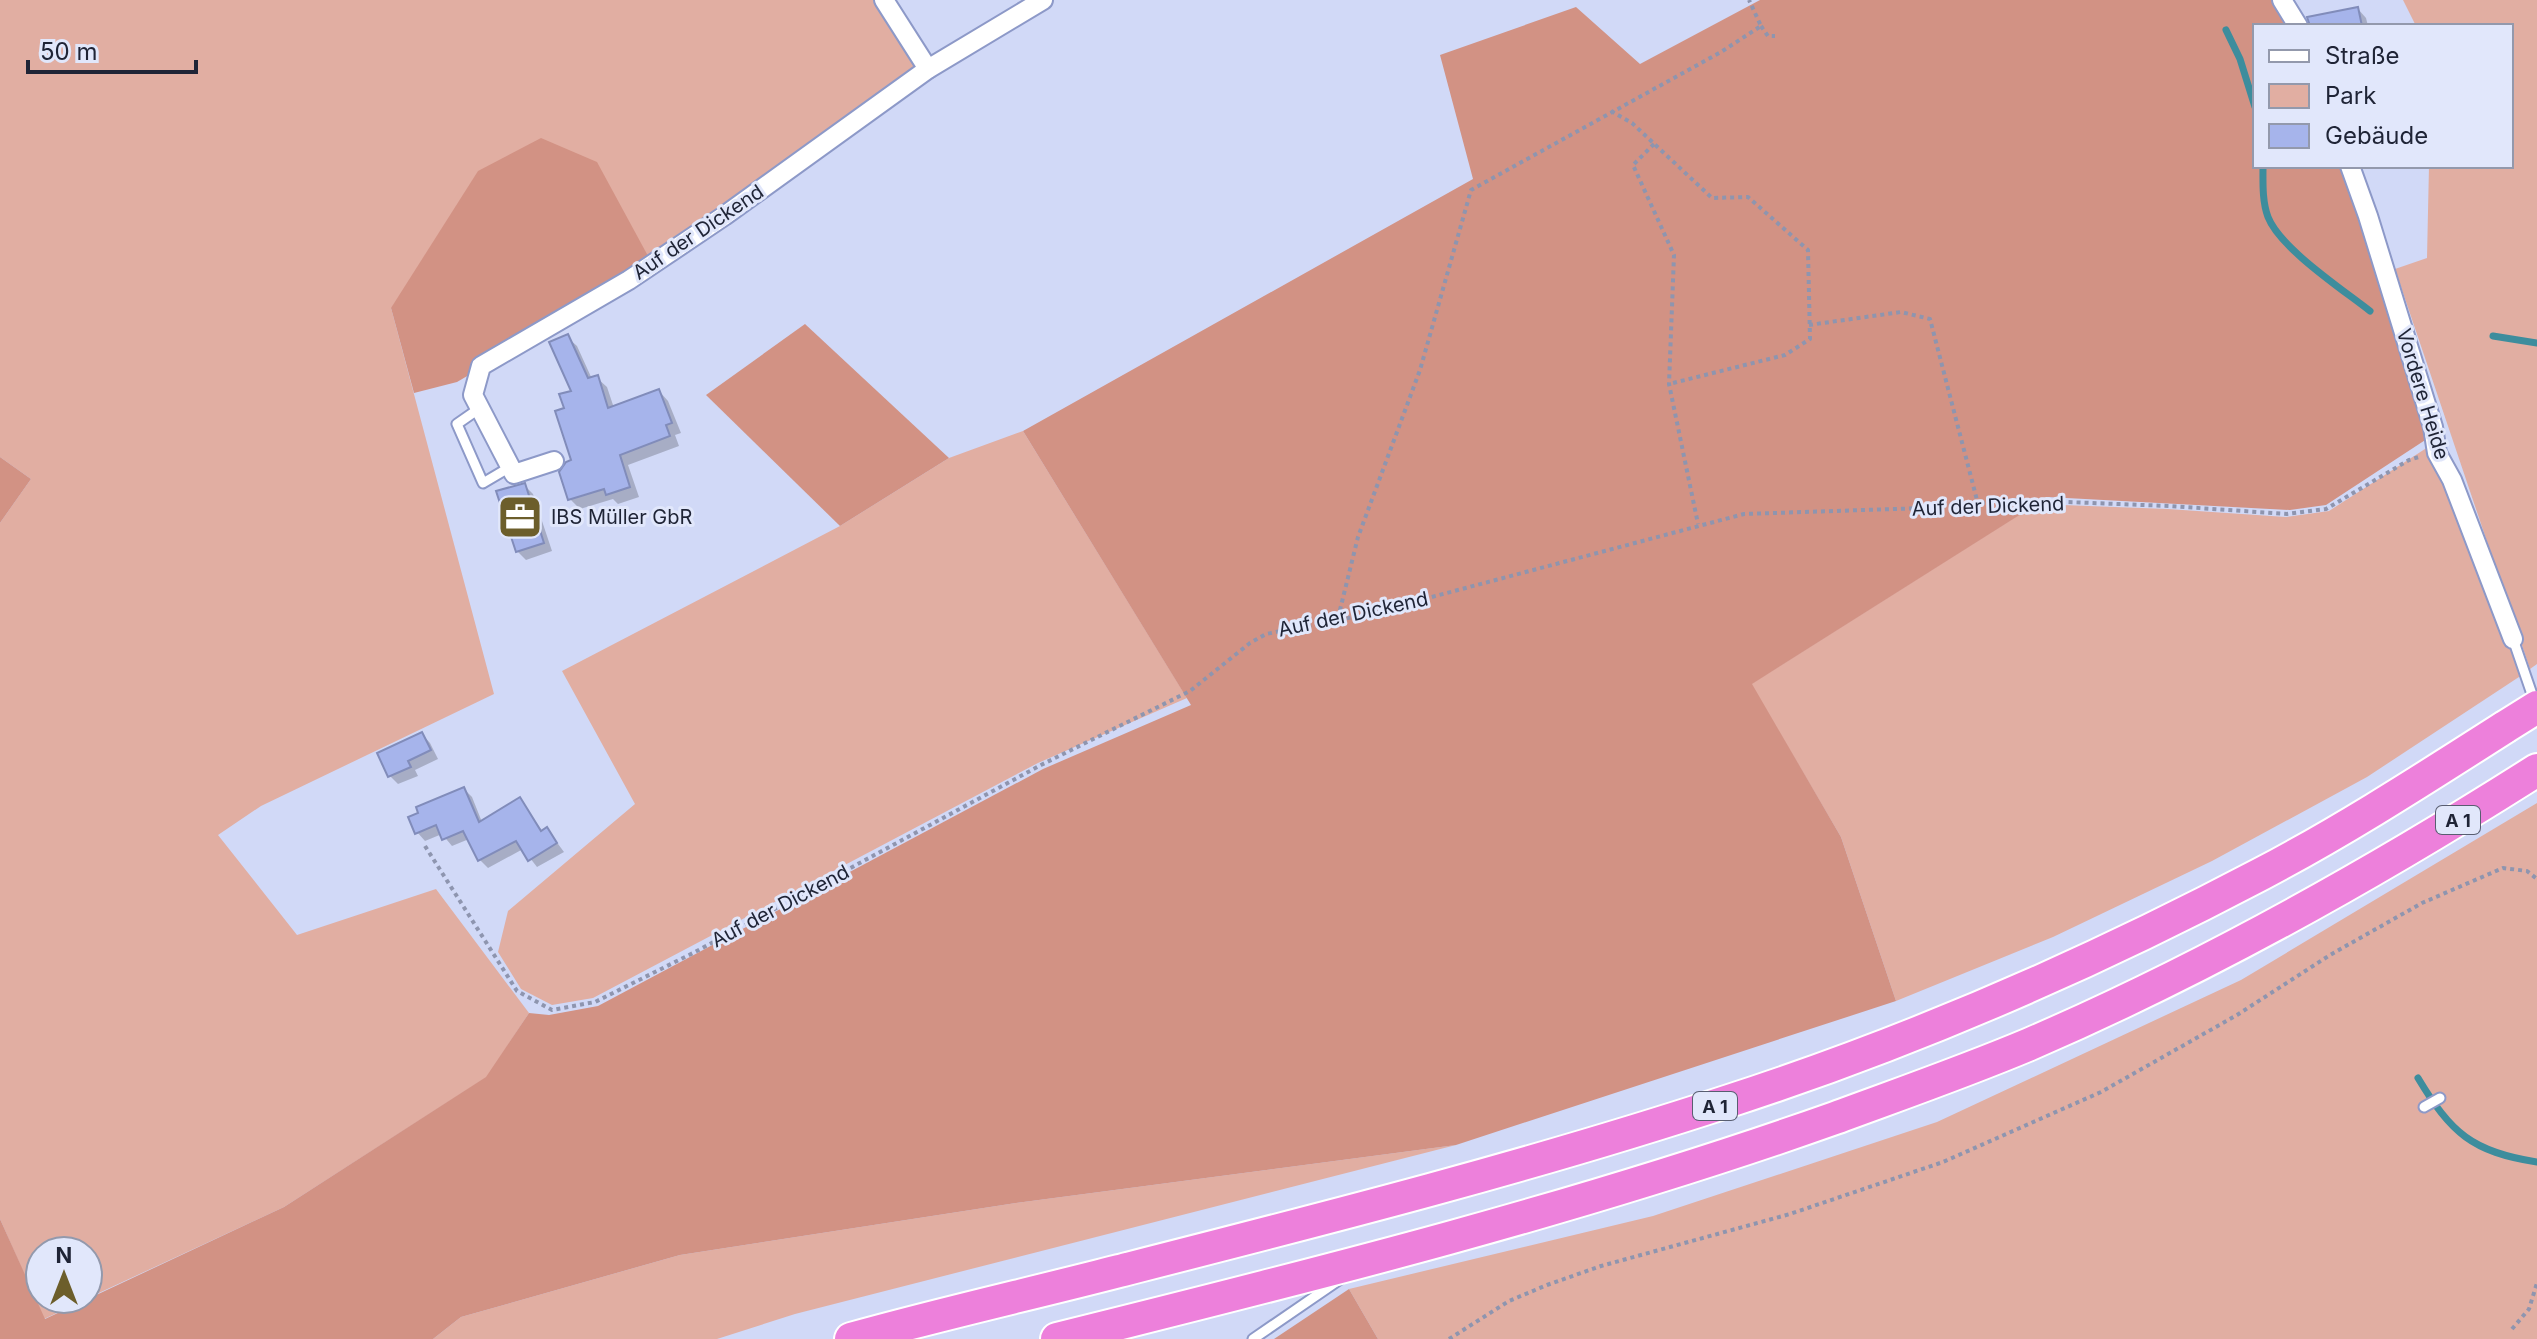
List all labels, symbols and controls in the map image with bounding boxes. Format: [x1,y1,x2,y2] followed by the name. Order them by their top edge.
[28,24,196,74] scale bar
[2253,24,2513,168] legend
[40,37,98,66] text: 50 m
[2325,41,2400,70] text: Straße
[2325,81,2376,110] text: Park
[2325,121,2428,150] text: Gebäude
[628,179,768,285] street label: Auf der Dickend
[2392,326,2454,462] street label: Vordere Heide
[1911,491,2065,521] street label: Auf der Dickend
[496,493,544,541] office icon: IBS Müller GbR
[551,505,692,529] place label: IBS Müller GbR
[1276,586,1430,642] street label: Auf der Dickend
[2436,806,2480,834] road number: A 1
[707,860,853,952] street label: Auf der Dickend
[1693,1092,1737,1120] road number: A 1
[24,1235,104,1315] north arrow
[56,1242,72,1268] text: N

